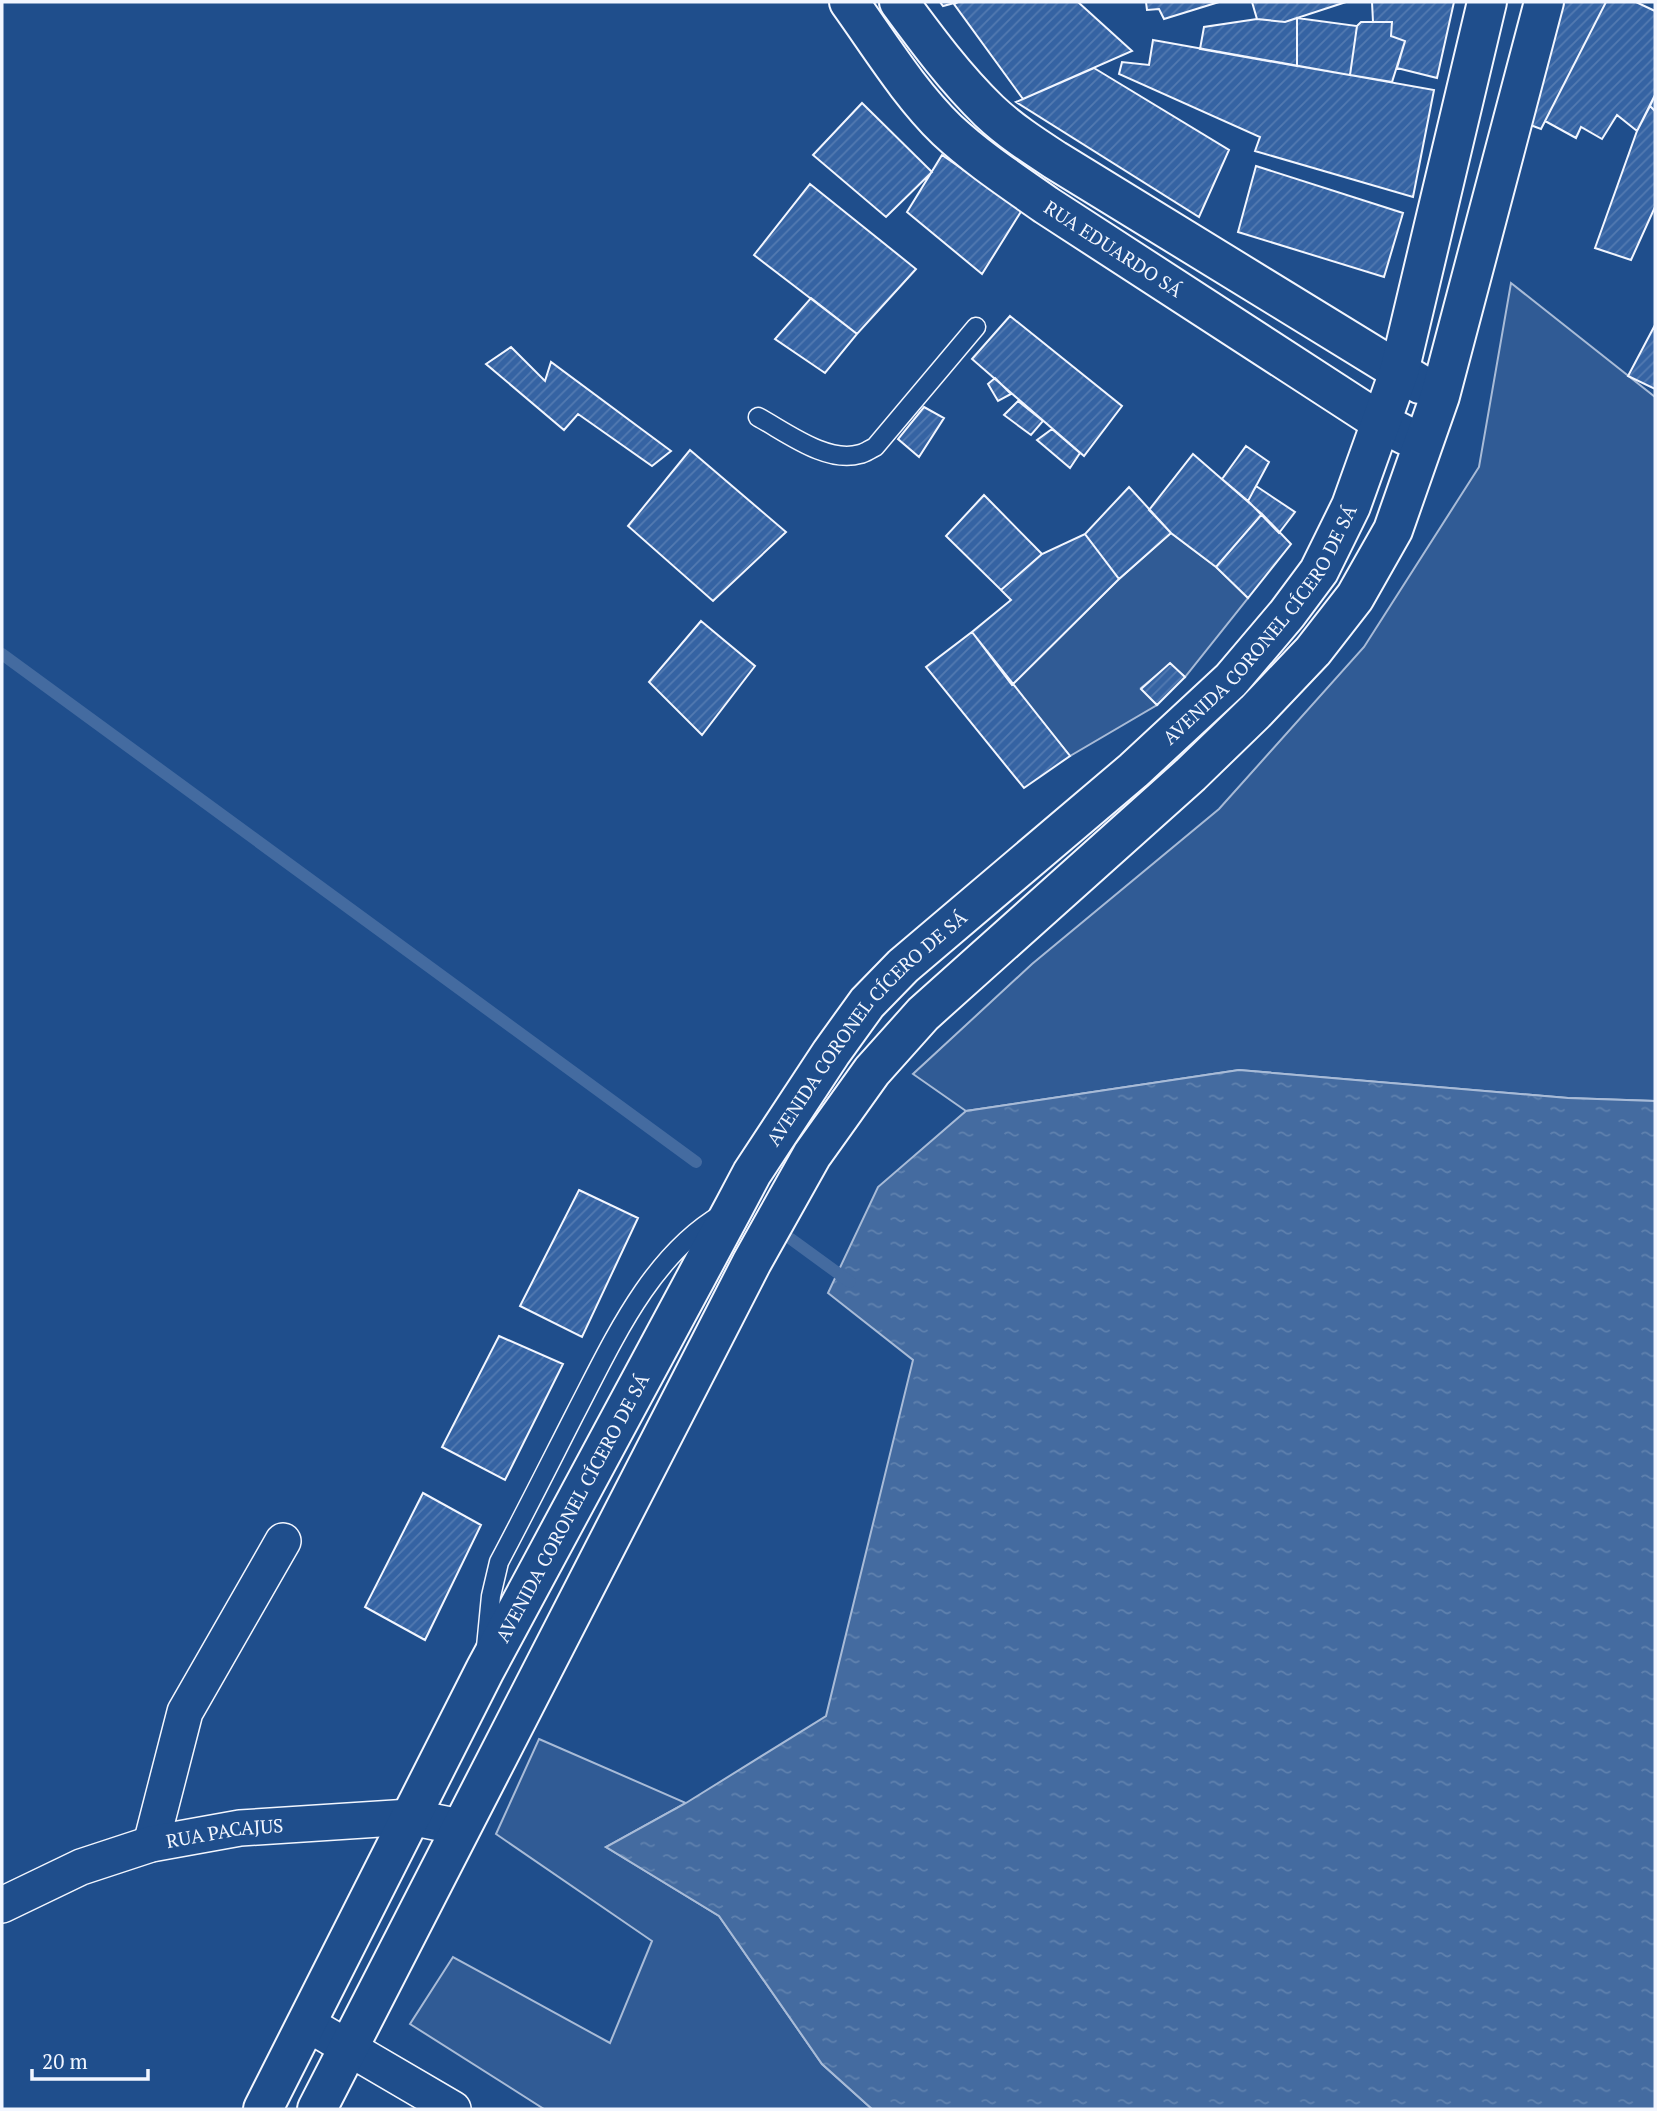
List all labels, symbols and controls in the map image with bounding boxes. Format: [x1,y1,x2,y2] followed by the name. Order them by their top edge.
[1040,194,1187,302] street label: RUA EDUARDO SÁ
[1157,500,1362,749] street label: AVENIDA CORONEL CÍCERO DE SÁ
[760,904,972,1150] street label: AVENIDA CORONEL CÍCERO DE SÁ
[489,1369,654,1646] street label: AVENIDA CORONEL CÍCERO DE SÁ
[164,1812,284,1853] street label: RUA PACAJUS
[32,2038,147,2082] scale bar
[42,2047,88,2075] text: 20 m

